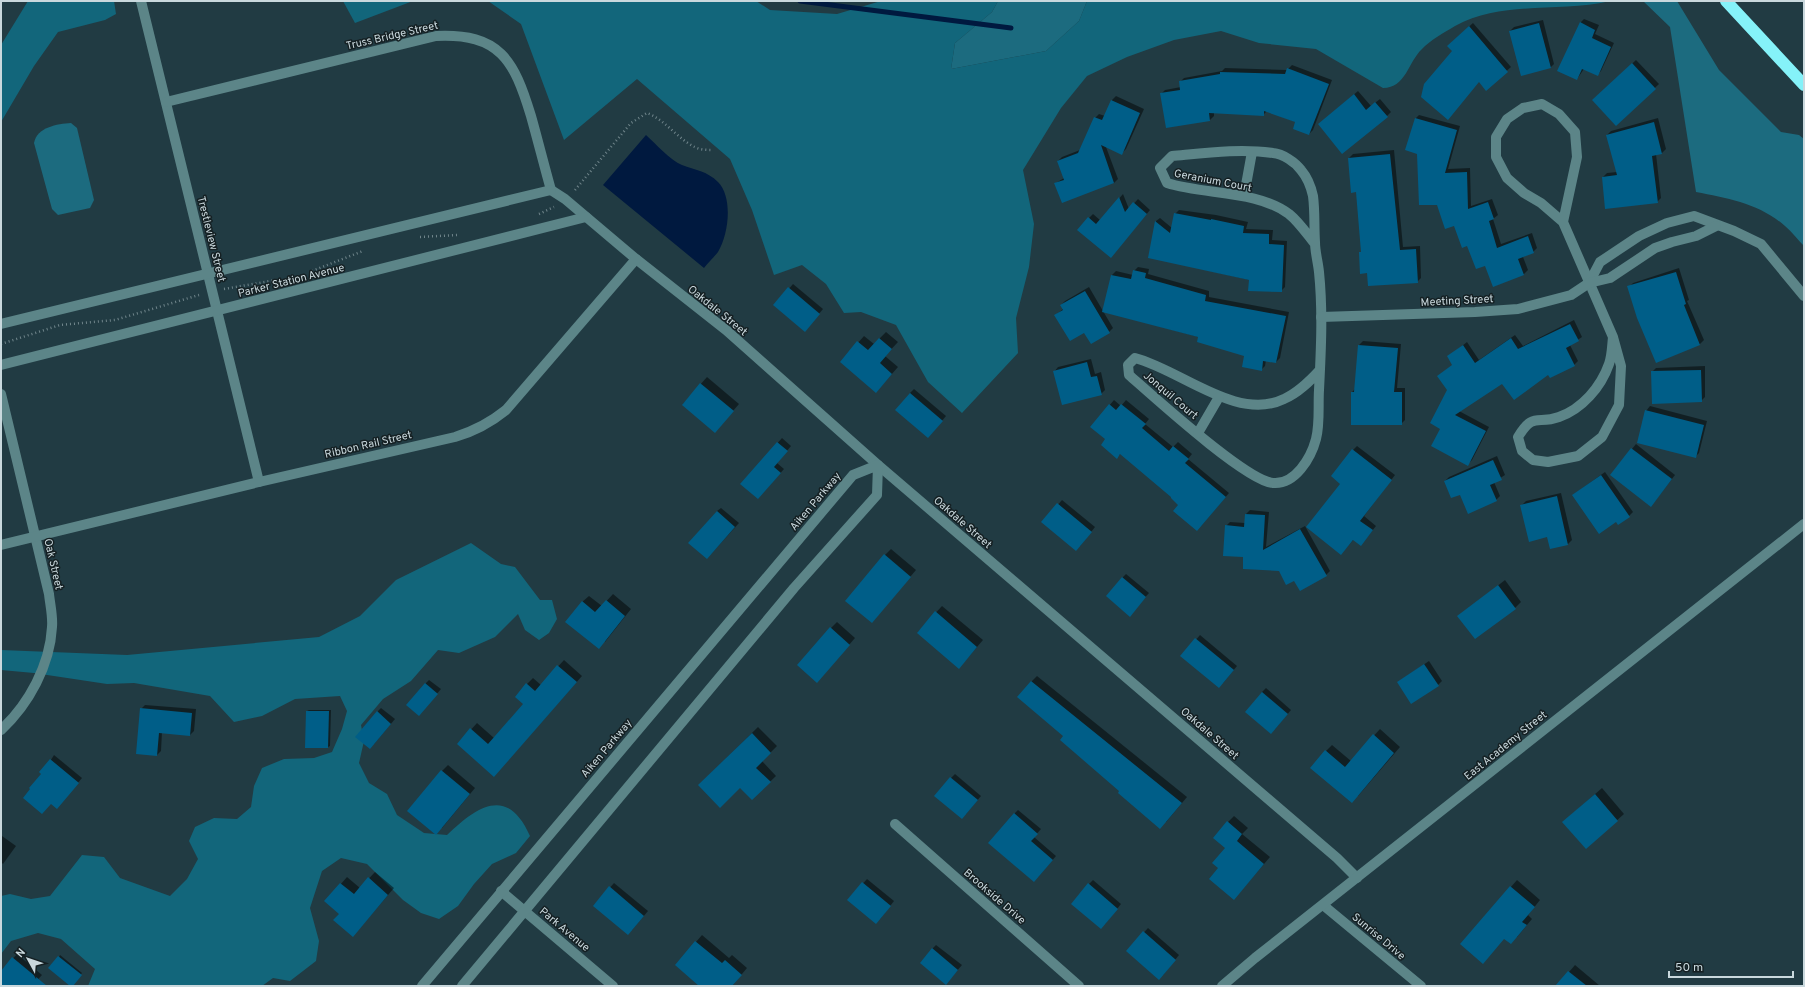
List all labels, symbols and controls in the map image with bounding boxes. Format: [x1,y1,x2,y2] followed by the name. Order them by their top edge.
[345,19,440,53] street label: Truss Bridge Street
[1173,167,1253,195] street label: Geranium Court
[194,195,228,284] street label: Trestleview Street
[237,261,346,301] street label: Parker Station Avenue
[685,282,750,339] street label: Oakdale Street
[1420,292,1494,310] street label: Meeting Street
[1140,369,1201,423] street label: Jonquil Court
[323,428,413,462] street label: Ribbon Rail Street
[787,469,845,534] street label: Aiken Parkway
[930,494,994,552] street label: Oakdale Street
[40,537,66,591] street label: Oak Street
[1177,705,1241,763] street label: Oakdale Street
[1461,708,1550,783] street label: East Academy Street
[578,716,636,781] street label: Aiken Parkway
[960,866,1028,928] street label: Brookside Drive
[536,905,593,955] street label: Park Avenue
[1349,910,1408,963] street label: Sunrise Drive
[8,939,48,979] north arrow
[13,946,29,961] text: N
[1669,953,1793,979] scale bar
[1675,960,1703,976] text: 50 m

